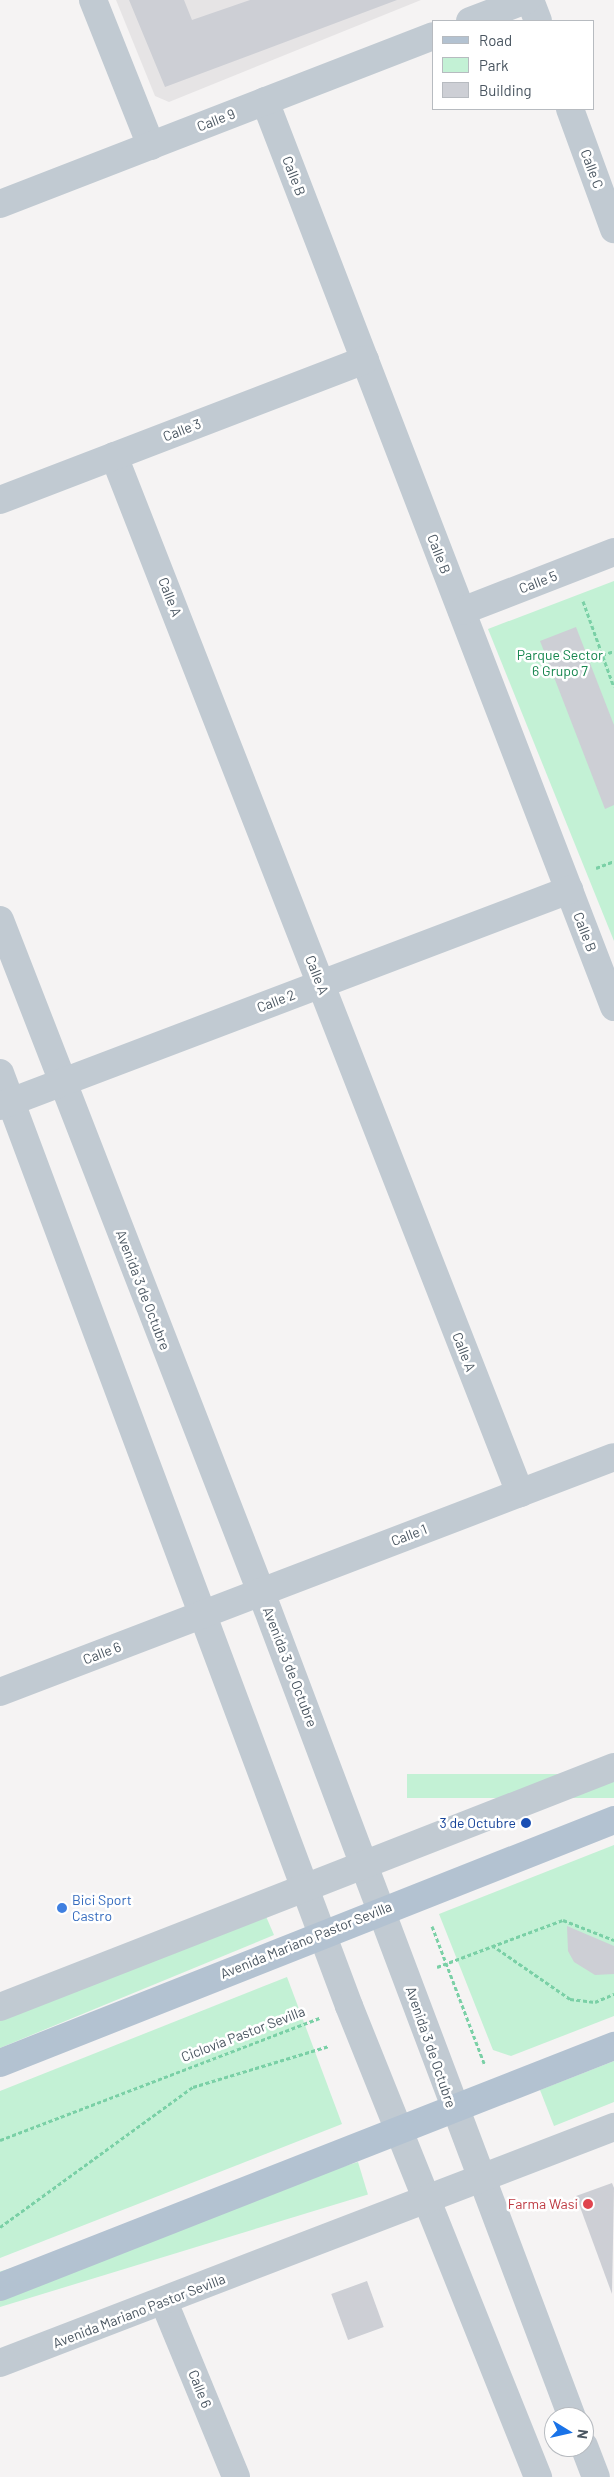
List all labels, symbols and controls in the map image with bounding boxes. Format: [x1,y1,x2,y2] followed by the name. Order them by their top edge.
[432,20,594,110] legend
[479,31,512,49] text: Road
[479,56,508,74] text: Park
[479,81,532,99] text: Building
[195,105,237,135] street label: Calle 9
[577,147,607,191] street label: Calle C
[279,154,309,198] street label: Calle B
[161,415,203,445] street label: Calle 3
[424,532,454,576] street label: Calle B
[517,567,559,597] street label: Calle 5
[155,575,185,619] street label: Calle A
[517,647,603,680] park label: Parque Sector 6 Grupo 7
[570,910,600,954] street label: Calle B
[302,953,332,997] street label: Calle A
[254,986,298,1016] street label: Calle 2
[112,1228,174,1352] street label: Avenida 3 de Octubre
[449,1330,479,1374] street label: Calle A
[389,1521,429,1549] street label: Calle 1
[259,1605,321,1729] street label: Avenida 3 de Octubre
[81,1638,123,1668] street label: Calle 6
[439,1815,516,1831] place label: 3 de Octubre
[520,1817,532,1829] marker: 3 de Octubre
[72,1892,132,1924] place label: Bici Sport Castro
[218,1898,394,1982] street label: Avenida Mariano Pastor Sevilla
[56,1902,68,1914] marker: Bici Sport Castro
[402,1984,460,2110] street label: Avenida 3 de Octubre
[179,2003,307,2065] street label: Ciclovía Pastor Sevilla
[508,2196,578,2212] place label: Farma Wasi
[582,2198,594,2210] marker: Farma Wasi
[50,2270,228,2352] street label: Avenida Mariano Pastor Sevilla
[185,2368,215,2410] street label: Calle 6
[544,2407,594,2457] north arrow
[574,2428,592,2440] text: N

